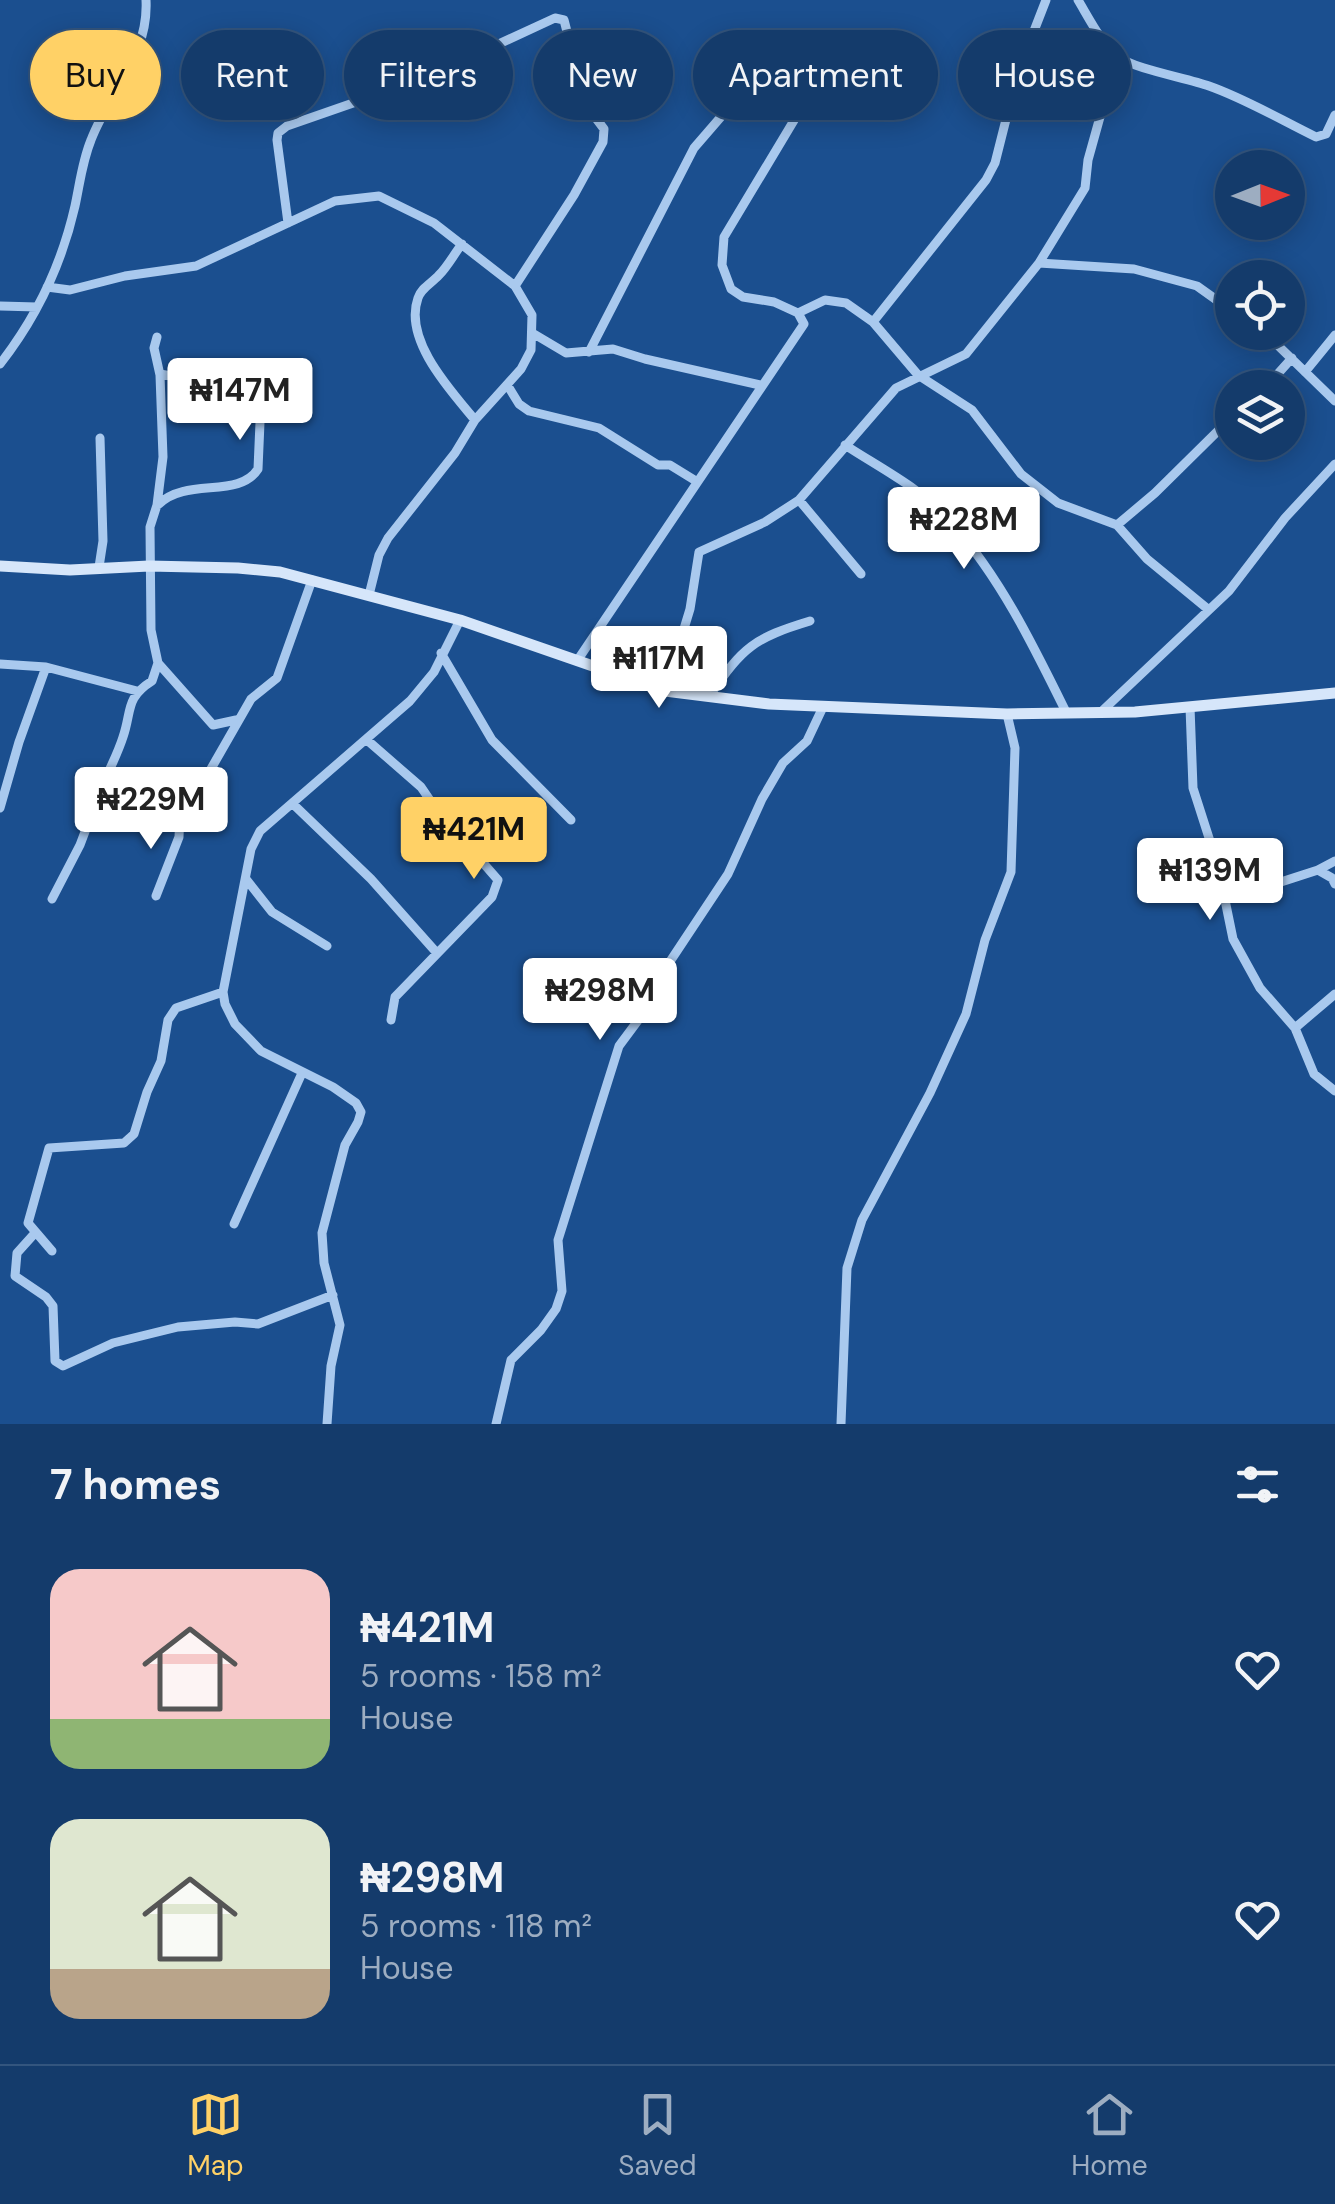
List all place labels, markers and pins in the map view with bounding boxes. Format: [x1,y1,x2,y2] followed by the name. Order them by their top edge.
[170,358,310,443] pin: ₦147M
[894,487,1034,572] pin: ₦228M
[589,626,729,711] pin: ₦117M
[81,767,221,852] pin: ₦229M
[404,797,544,882] pin: ₦421M
[1140,838,1280,923] pin: ₦139M
[530,958,670,1043] pin: ₦298M

